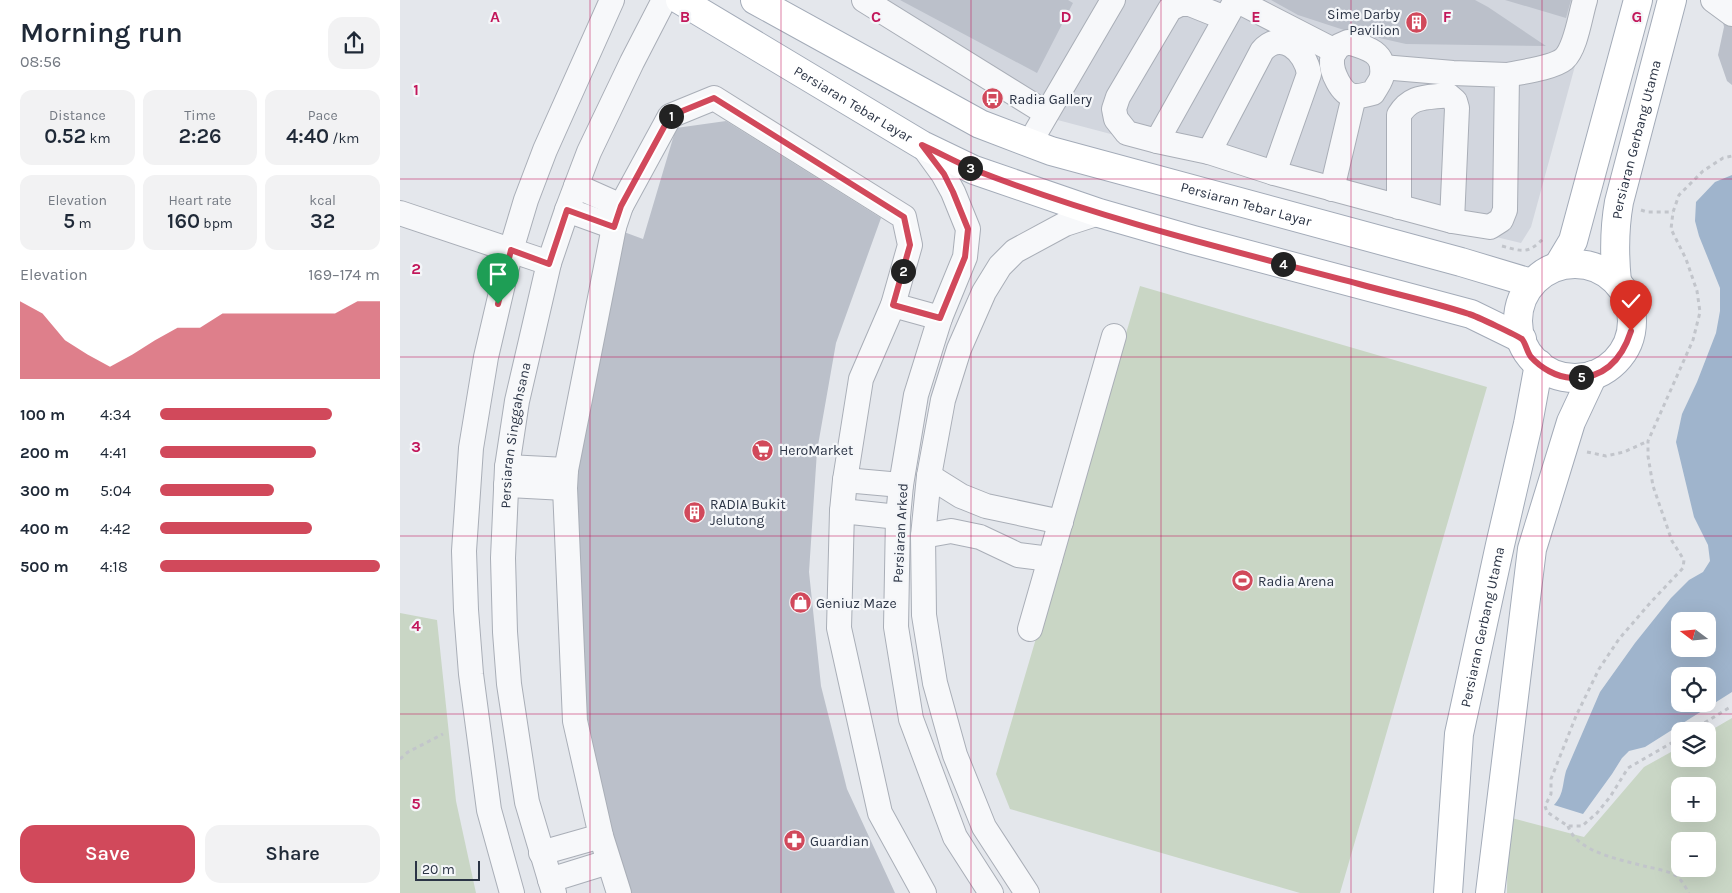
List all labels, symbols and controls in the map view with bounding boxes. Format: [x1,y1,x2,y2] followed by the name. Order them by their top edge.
[1327,6,1400,39] place label: Sime Darby Pavilion
[490,7,500,26] text: A
[680,7,690,26] text: B
[871,7,881,26] text: C
[1061,7,1072,26] text: D
[1251,7,1261,26] text: E
[1443,7,1452,26] text: F
[1632,7,1642,26] text: G
[1404,10,1428,34] building icon: Sime Darby Pavilion
[20,16,183,49] text: Morning run
[328,17,380,69] button: share
[20,52,61,71] text: 08:56
[1609,58,1665,220] street label: Persiaran Gerbang Utama
[791,62,916,147] street label: Persiaran Tebar Layar
[413,80,419,99] text: 1
[981,87,1005,111] bus stop icon: Radia Gallery
[1009,91,1093,108] place label: Radia Gallery
[658,104,684,128] pin: 1
[49,107,106,124] text: Distance
[184,107,216,124] text: Time
[308,107,338,124] text: Pace
[669,108,674,125] text: 1
[44,124,86,148] text: 0.52
[178,124,222,148] text: 2:26
[286,124,329,148] text: 4:40
[86,130,111,147] text: km
[329,130,359,147] text: /km
[958,156,982,180] pin: 3
[966,160,975,177] text: 3
[1179,178,1314,230] street label: Persiaran Tebar Layar
[48,192,107,209] text: Elevation
[168,192,232,209] text: Heart rate
[309,192,336,209] text: kcal
[63,209,75,233] text: 5
[167,209,200,233] text: 160
[310,209,335,233] text: 32
[75,215,92,232] text: m
[200,215,233,232] text: bpm
[1270,252,1296,276] pin: 4
[477,253,519,304] pin
[1279,256,1288,273] text: 4
[890,258,916,284] pin: 2
[411,259,421,278] text: 2
[484,260,512,288] icon: arrive
[899,263,908,280] text: 2
[20,265,88,284] text: Elevation
[308,265,380,284] text: 169–174 m
[1610,280,1652,331] pin
[1617,287,1645,315] icon: check
[497,360,535,509] street label: Persiaran Singgahsana
[1568,364,1594,390] pin: 5
[1577,369,1586,386] text: 5
[20,405,65,424] text: 100 m
[100,405,131,424] text: 4:34
[411,437,421,456] text: 3
[751,438,775,462] supermarket icon: HeroMarket
[779,442,853,459] place label: HeroMarket
[20,443,69,462] text: 200 m
[100,443,127,462] text: 4:41
[20,481,69,500] text: 300 m
[100,481,131,500] text: 5:04
[889,483,912,584] street label: Persiaran Arked
[710,496,786,529] place label: RADIA Bukit Jelutong
[682,500,706,524] building icon: RADIA Bukit Jelutong
[20,519,69,538] text: 400 m
[100,519,131,538] text: 4:42
[1457,545,1508,709] street label: Persiaran Gerbang Utama
[20,557,69,576] text: 500 m
[100,557,128,576] text: 4:18
[1230,569,1254,593] sports icon: Radia Arena
[1258,573,1334,590] place label: Radia Arena
[788,591,812,615] shop icon: Geniuz Maze
[816,595,897,612] place label: Geniuz Maze
[1671,612,1716,658] north arrow
[1671,612,1716,877] map controls
[411,616,421,635] text: 4
[1671,667,1716,712] button: locate
[1671,722,1716,767] button: layers
[1671,777,1716,822] button: +
[411,794,421,813] text: 5
[20,825,195,883] button: Save
[205,825,380,883] button: Share
[782,829,806,853] pharmacy icon: Guardian
[1671,832,1716,877] button: −
[810,833,869,850] place label: Guardian
[415,858,480,881] scale bar
[422,861,455,878] text: 20 m

